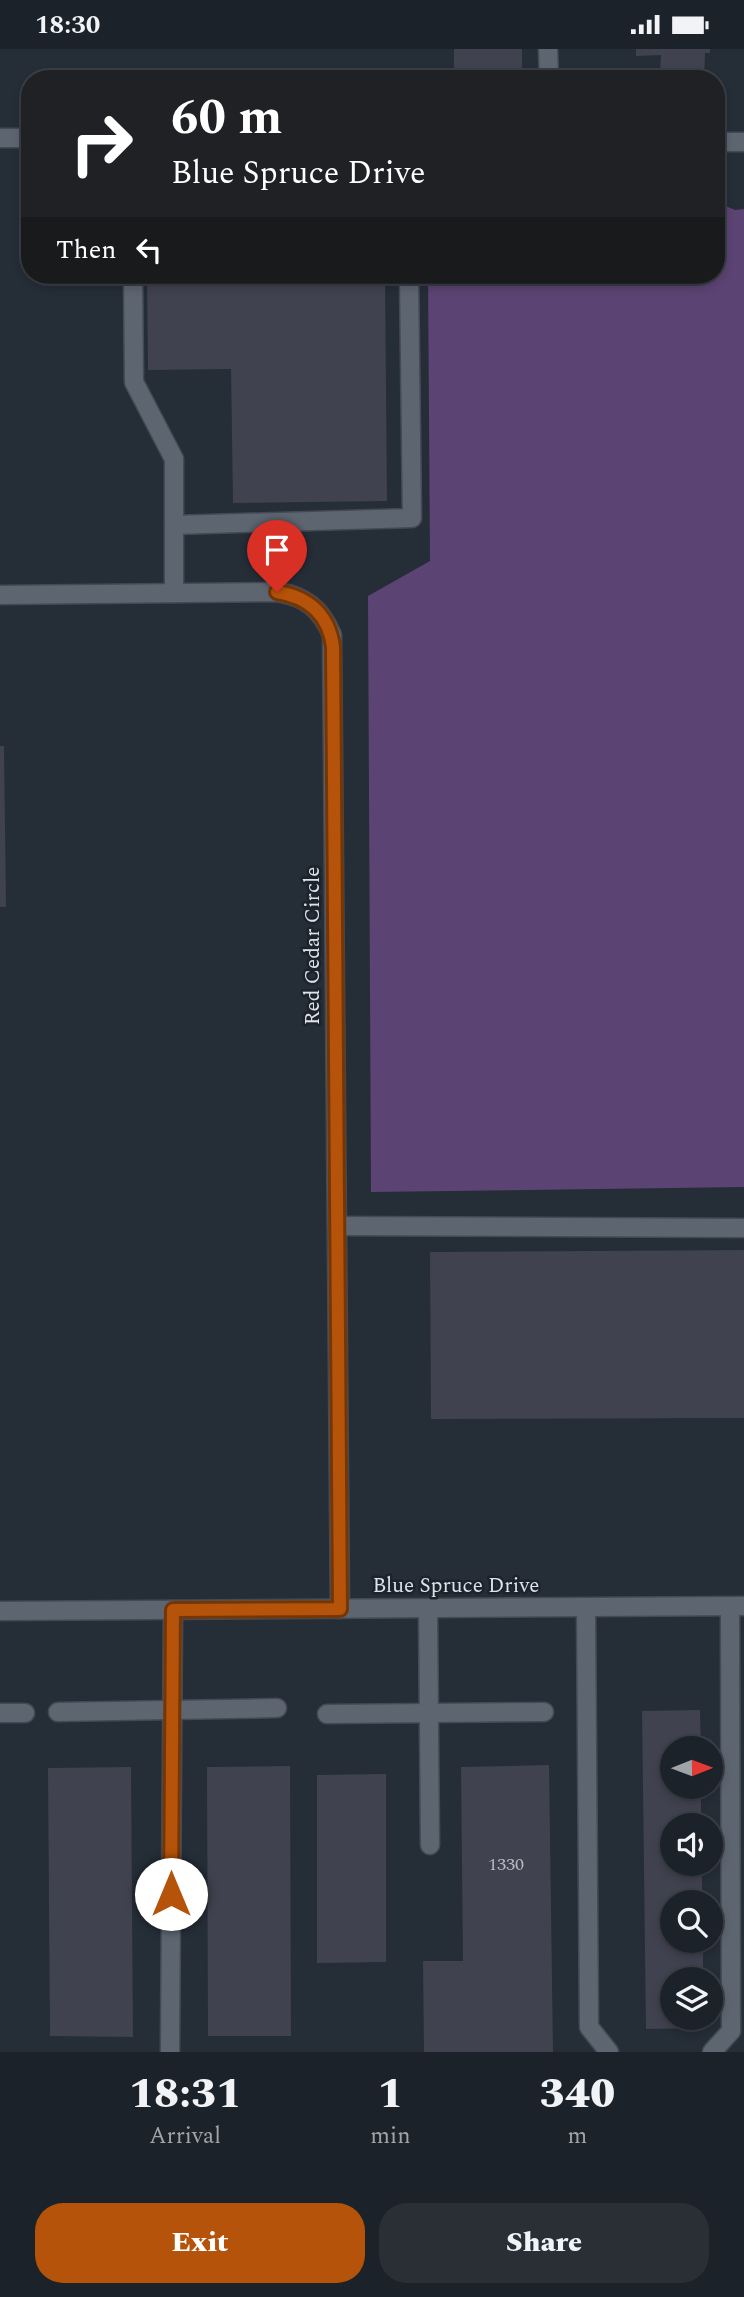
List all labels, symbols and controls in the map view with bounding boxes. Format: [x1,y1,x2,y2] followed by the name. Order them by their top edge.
[35,5,100,45] text: 18:30
[171,81,282,156] text: 60 m
[56,98,147,189] icon: right
[171,149,426,198] text: Blue Spruce Drive
[56,230,116,270] text: Then
[130,231,168,269] icon: left
[247,520,307,592] pin
[258,531,296,569] icon: arrive
[297,867,329,1025] street label: Red Cedar Circle
[372,1570,540,1602] street label: Blue Spruce Drive
[660,1736,723,1799] north arrow
[660,1736,723,2030] map controls
[660,1813,723,1876] button: sound
[488,1851,524,1878] house number: 1330
[134,1857,208,1931] position arrow
[660,1890,723,1953] button: search
[660,1967,723,2030] button: layers
[129,2063,241,2126] text: 18:31
[378,2063,403,2126] text: 1
[539,2063,615,2126] text: 340
[149,2119,221,2154] text: Arrival
[370,2119,411,2154] text: min
[567,2119,587,2154] text: m
[35,2203,365,2283] button: Exit
[379,2203,709,2283] button: Share

